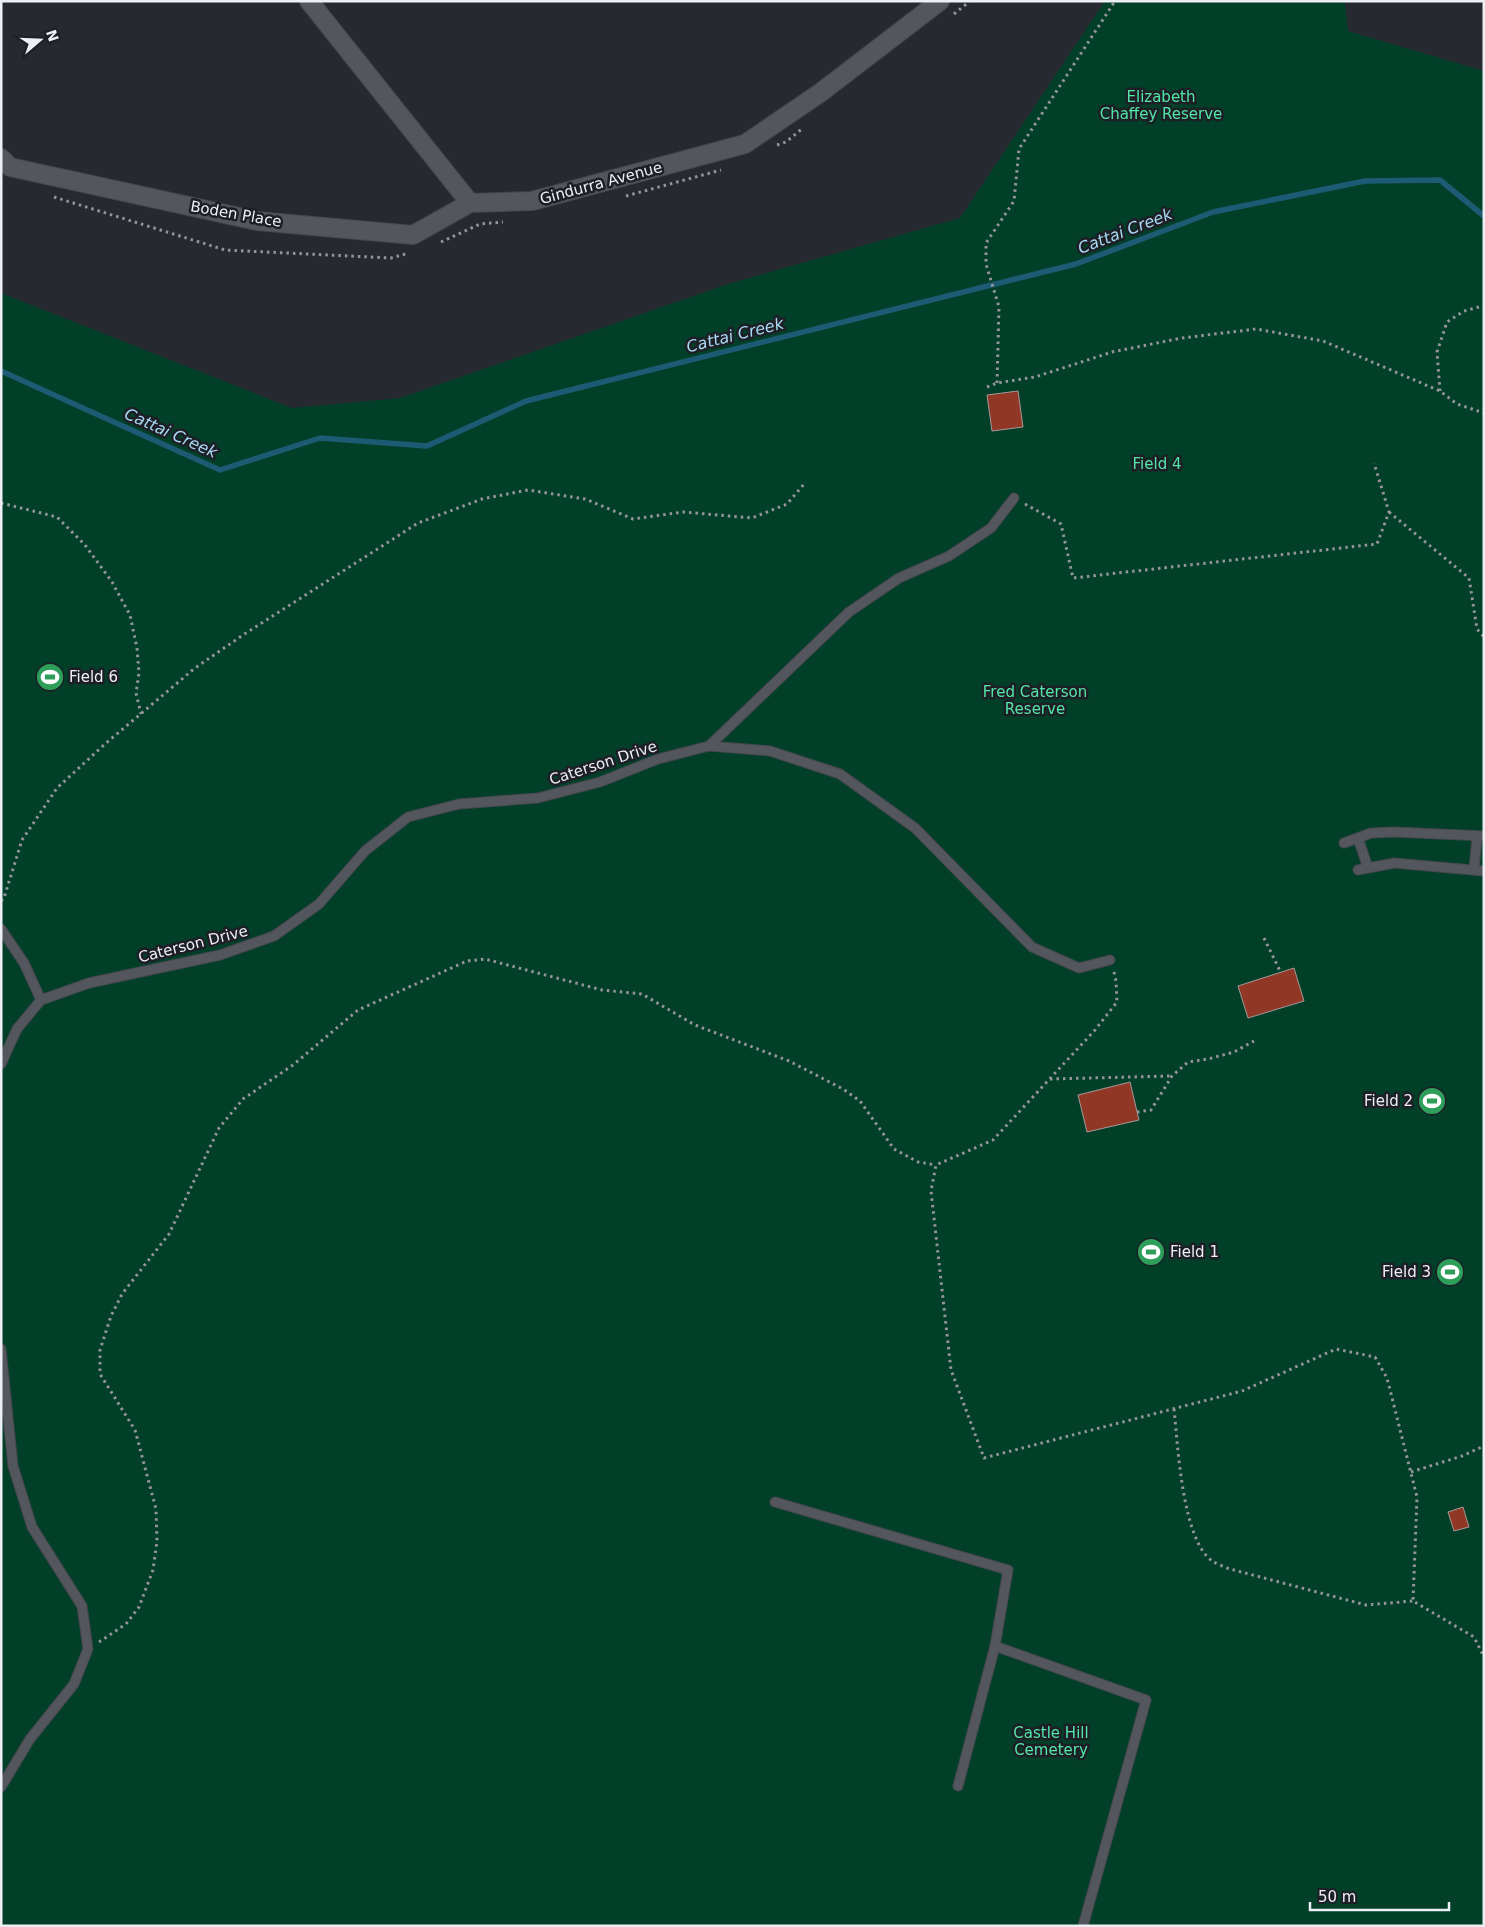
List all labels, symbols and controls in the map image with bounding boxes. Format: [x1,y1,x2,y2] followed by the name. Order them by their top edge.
[15,15,65,65] north arrow
[43,28,62,44] text: N
[1100,88,1222,123] park label: Elizabeth Chaffey Reserve
[538,158,664,208] street label: Gindurra Avenue
[189,197,283,231] street label: Boden Place
[1075,204,1176,258] water label: Cattai Creek
[684,314,786,356] water label: Cattai Creek
[122,404,221,462] water label: Cattai Creek
[1133,455,1181,473] park label: Field 4
[35,662,65,692] sports icon: Field 6
[69,668,118,686] place label: Field 6
[983,683,1087,718] park label: Fred Caterson Reserve
[547,737,659,789] street label: Caterson Drive
[136,922,250,966] street label: Caterson Drive
[1417,1086,1447,1116] sports icon: Field 2
[1364,1092,1413,1110] place label: Field 2
[1136,1237,1166,1267] sports icon: Field 1
[1170,1243,1219,1261] place label: Field 1
[1435,1257,1465,1287] sports icon: Field 3
[1382,1263,1431,1281] place label: Field 3
[1013,1724,1089,1759] park label: Castle Hill Cemetery
[1310,1880,1449,1912] scale bar
[1318,1888,1356,1906] text: 50 m

